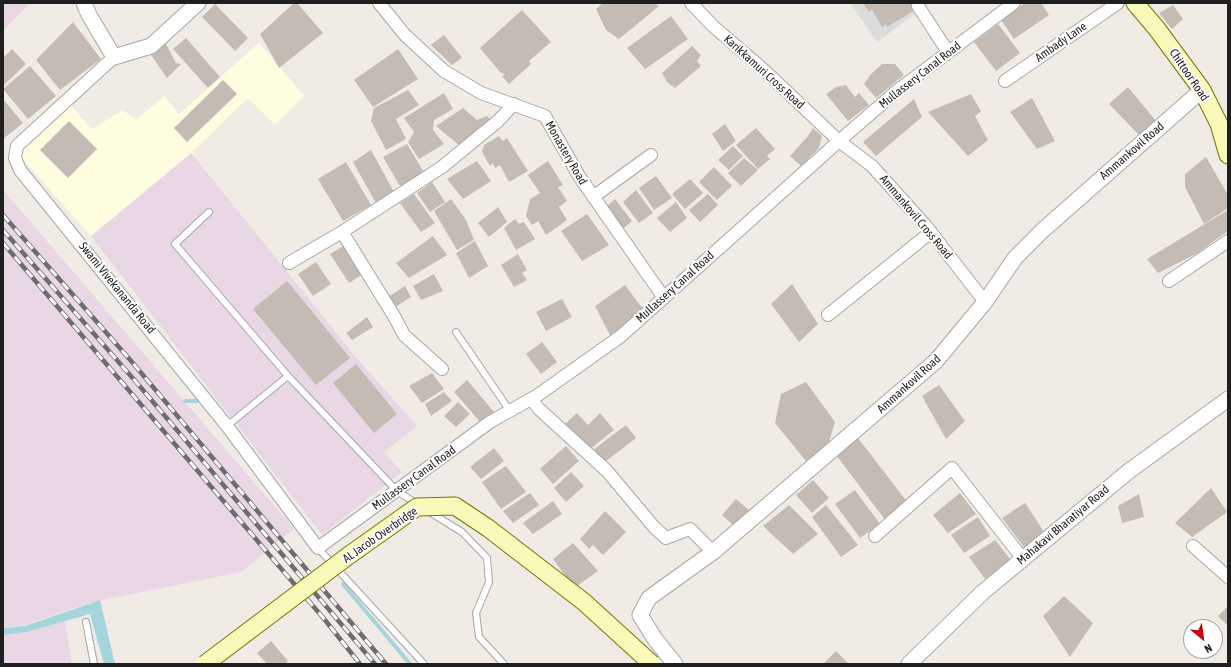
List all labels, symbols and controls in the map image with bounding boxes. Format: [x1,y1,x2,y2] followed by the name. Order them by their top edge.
[1032,19,1090,65] street label: Ambady Lane
[721,32,807,112] street label: Karikkamuri Cross Road
[876,39,964,111] street label: Mullassery Canal Road
[1166,46,1212,104] street label: Chittoor Road
[542,119,590,187] street label: Monastery Road
[1097,119,1167,183] street label: Ammankovil Road
[877,172,955,262] street label: Ammankovil Cross Road
[76,239,158,337] street label: Swami Vivekananda Road
[633,248,717,326] street label: Mullassery Canal Road
[874,352,944,416] street label: Ammankovil Road
[369,443,459,513] street label: Mullassery Canal Road
[1014,482,1112,568] street label: Mahakavi Bharatiyar Road
[340,504,420,566] street label: AL Jacob Overbridge
[1183,619,1223,659] north arrow
[1203,642,1214,655] text: N

